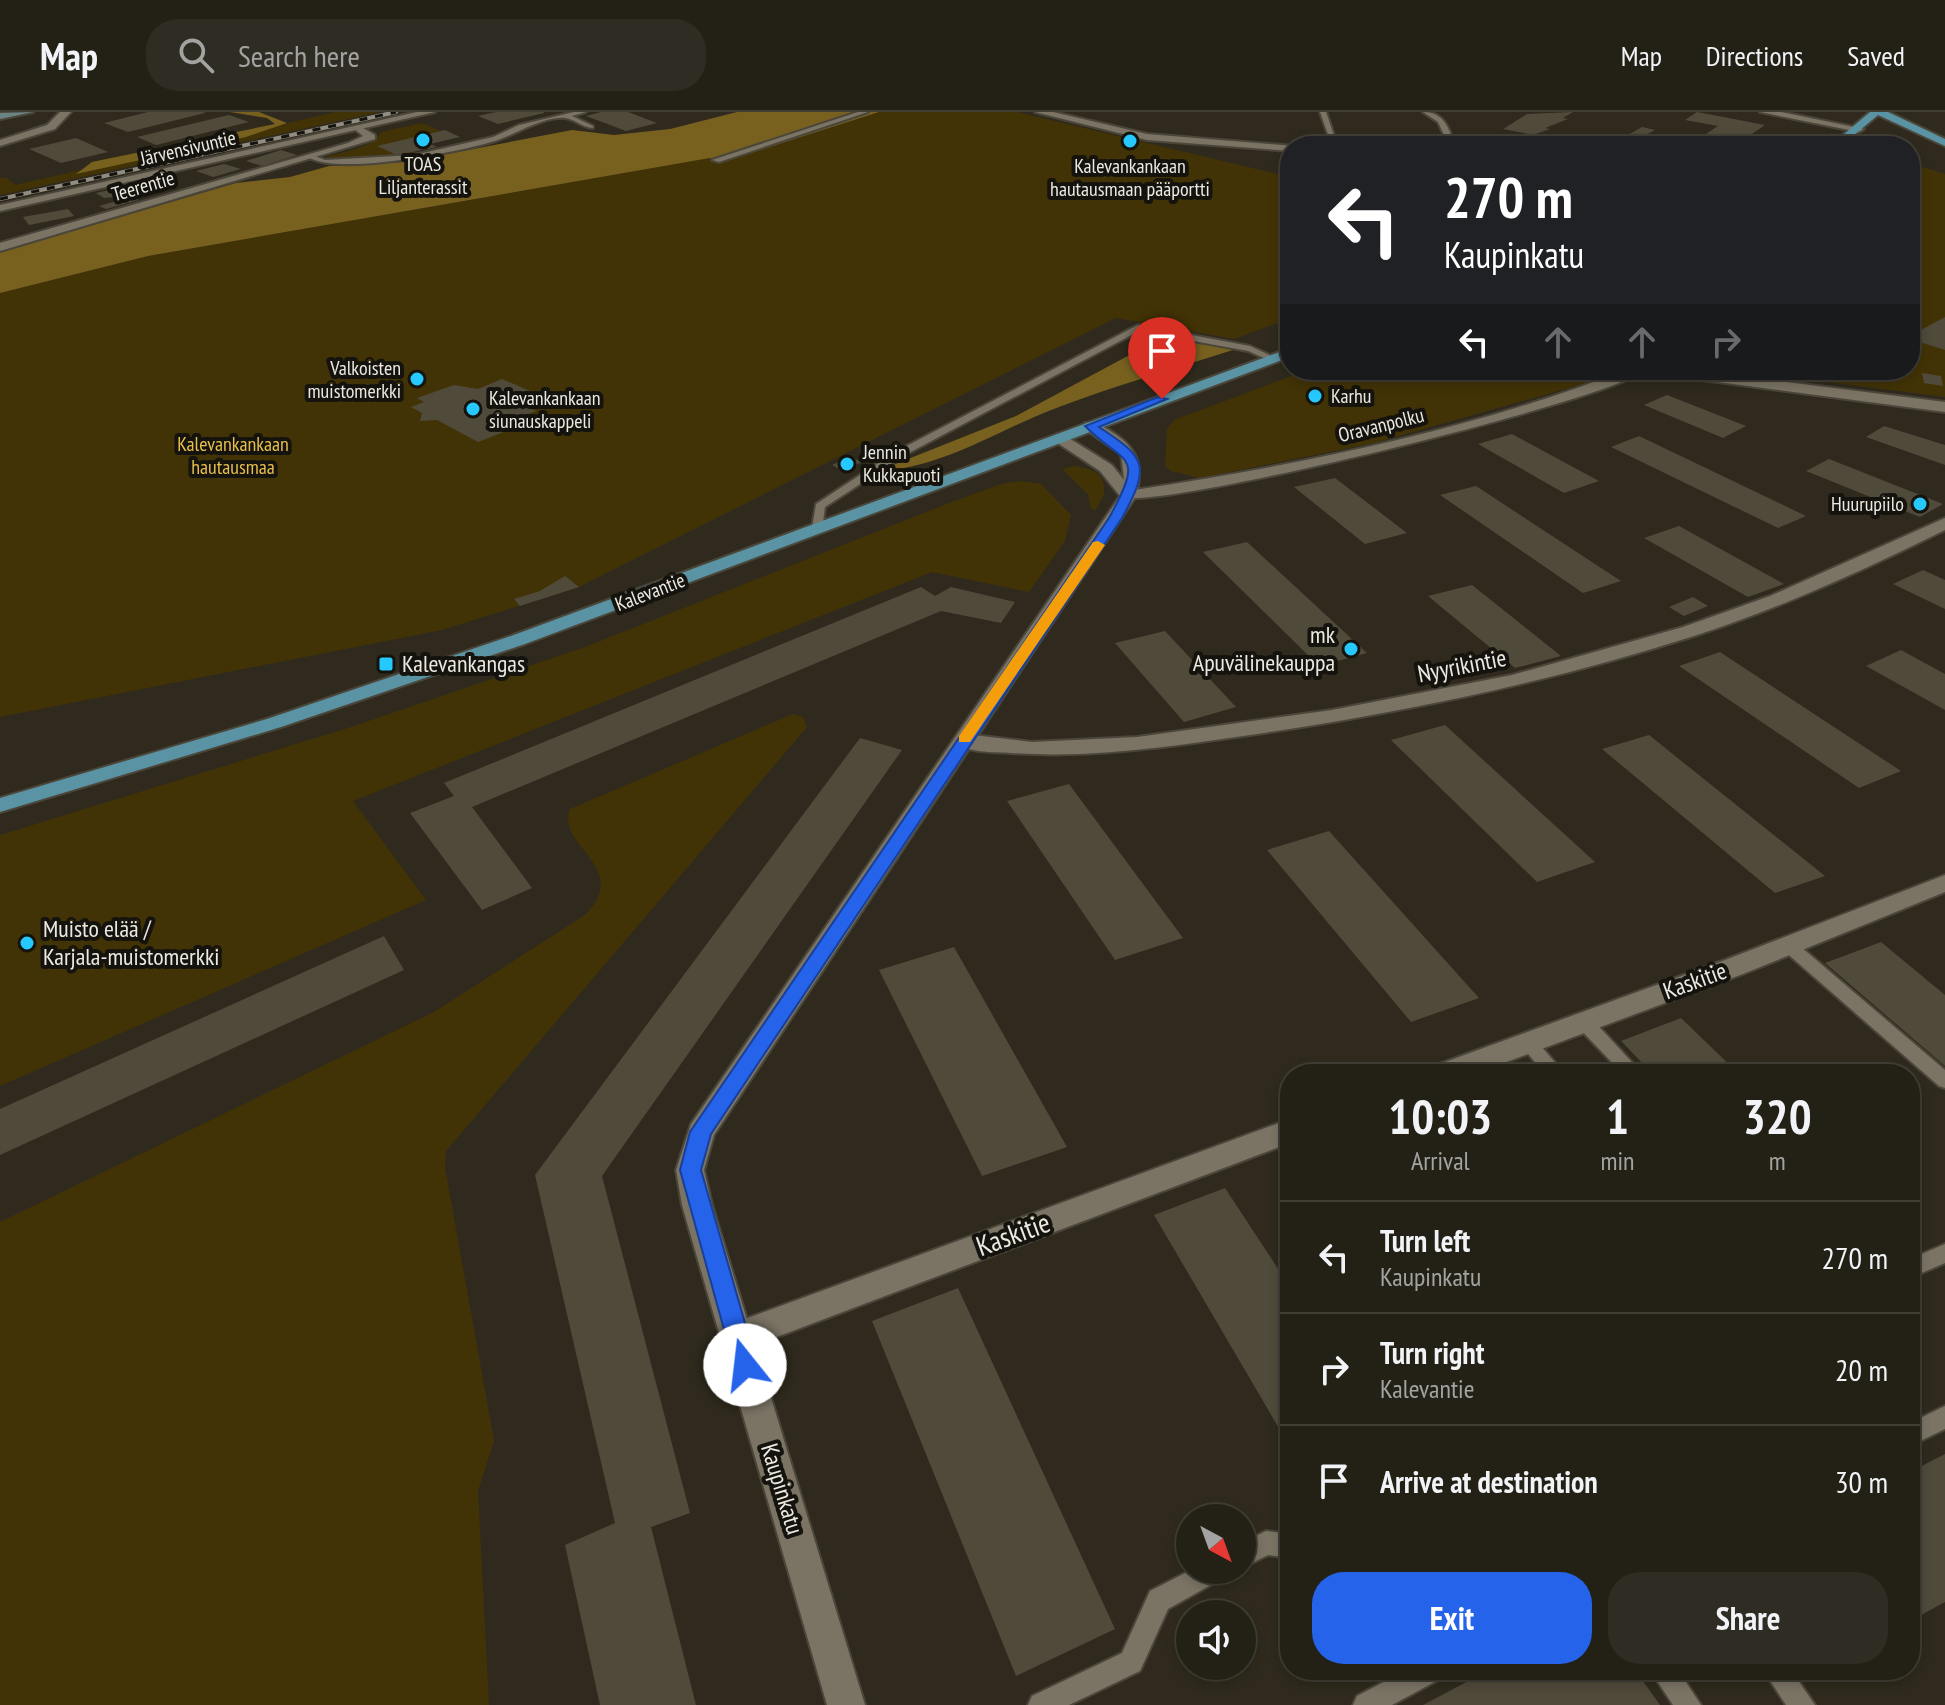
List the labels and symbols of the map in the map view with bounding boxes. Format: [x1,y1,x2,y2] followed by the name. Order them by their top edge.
[137,124,238,172] street label: Järvensivuntie
[414,131,432,149] marker: TOAS Liljanterassit
[1121,132,1139,150] marker: Kalevankankaan hautausmaan pääportti
[379,151,468,200] place label: TOAS Liljanterassit
[1050,153,1210,202] place label: Kalevankankaan hautausmaan pääportti
[109,165,177,207] street label: Teerentie
[1128,317,1196,399] pin
[308,355,401,404] place label: Valkoisten muistomerkki
[408,370,426,388] marker: Valkoisten muistomerkki
[1331,383,1371,409] place label: Karhu
[489,385,601,434] place label: Kalevankankaan siunauskappeli
[1306,387,1324,405] marker: Karhu
[464,400,482,418] marker: Kalevankankaan siunauskappeli
[1335,402,1427,448] street label: Oravanpolku
[177,431,289,480] park label: Kalevankankaan hautausmaa
[862,439,941,488] place label: Jennin Kukkapuoti
[838,455,856,473] marker: Jennin Kukkapuoti
[1831,491,1904,517] place label: Huurupiilo
[1911,495,1929,513] marker: Huurupiilo
[611,567,689,617] street label: Kalevantie
[1193,619,1336,678] place label: mk Apuvälinekauppa
[1342,640,1360,658] marker: mk Apuvälinekauppa
[1415,642,1509,689] street label: Nyyrikintie
[402,648,525,679] place label: Kalevankangas
[377,655,395,673] marker: Kalevankangas
[43,913,220,972] place label: Muisto elää / Karjala-muistomerkki
[18,934,36,952] marker: Muisto elää / Karjala-muistomerkki
[1659,955,1731,1006] street label: Kaskitie
[971,1203,1055,1264] street label: Kaskitie
[703,1323,787,1407] position arrow
[754,1440,811,1538] street label: Kaupinkatu
[1176,1504,1256,1584] north arrow

